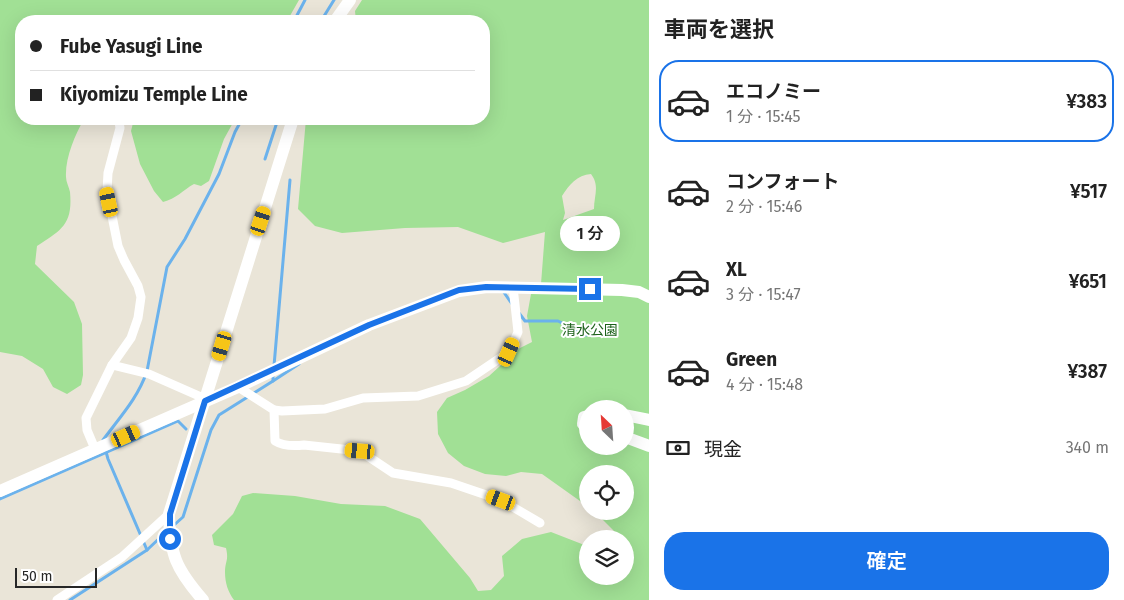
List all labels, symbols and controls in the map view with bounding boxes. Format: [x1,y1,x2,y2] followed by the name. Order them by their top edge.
[664,16,774,43] text: 車両を選択
[60,35,203,58] text: Fube Yasugi Line
[666,79,711,124] icon: car
[726,80,821,103] text: エコノミー
[60,83,248,106] text: Kiyomizu Temple Line
[1066,90,1107,113] text: ¥383
[726,107,801,126] text: 1 分 · 15:45
[666,169,711,214] icon: car
[726,170,839,193] text: コンフォート
[1070,180,1107,203] text: ¥517
[98,186,119,218] car
[726,197,802,216] text: 2 分 · 15:46
[249,204,272,238] car
[560,216,620,252] callout: 1 分
[576,224,604,243] text: 1 分
[726,258,747,281] text: XL
[666,259,711,304] icon: car
[1069,270,1107,293] text: ¥651
[579,278,601,300] route end
[726,285,800,304] text: 3 分 · 15:47
[562,322,618,339] park label: 清水公園
[210,329,233,363] car
[496,335,521,369] car
[726,348,777,371] text: Green
[666,349,711,394] icon: car
[1067,360,1107,383] text: ¥387
[726,375,803,394] text: 4 分 · 15:48
[579,400,634,455] north arrow
[579,400,634,585] map controls
[109,423,142,449] car
[664,434,692,462] icon: cash
[704,438,742,461] text: 現金
[1066,438,1109,457] text: 340 m
[344,442,375,460] car
[579,465,634,520] button: locate
[484,488,517,512] car
[159,528,181,550] route start
[579,530,634,585] button: layers
[664,532,1109,590] button: 確定
[15,565,98,588] scale bar
[22,568,53,585] text: 50 m

